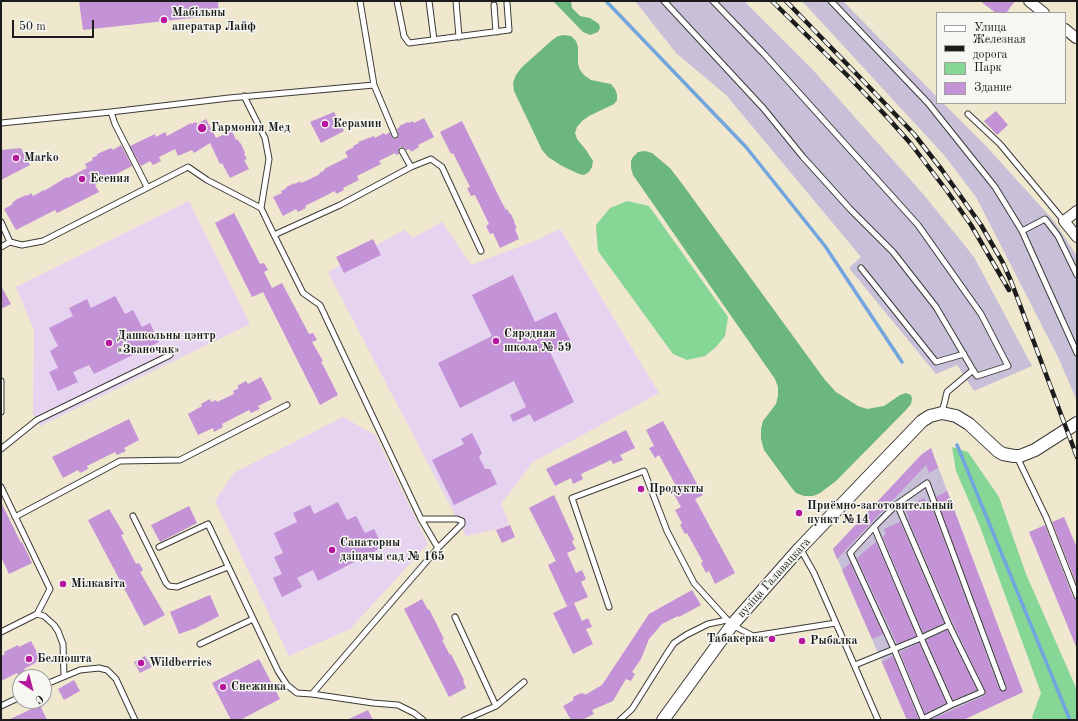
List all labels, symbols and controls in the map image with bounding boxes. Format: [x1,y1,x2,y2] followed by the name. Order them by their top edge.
[172,6,256,34] place label: Мабільны аператар Лайф
[14,12,96,38] scale bar
[936,12,1066,104] legend
[159,15,169,25] marker: Мабільны аператар Лайф
[19,21,46,33] text: 50 m
[974,22,1007,34] text: Улица
[973,34,1026,61] text: Железная дорога
[974,62,1002,74] text: Парк
[974,82,1012,94] text: Здание
[333,117,381,131] place label: Керамин
[320,119,330,129] marker: Керамин
[211,121,290,135] place label: Гармония Мед
[196,122,208,134] marker: Гармония Мед
[24,151,59,165] place label: Marko
[11,153,21,163] marker: Marko
[90,172,130,186] place label: Есения
[77,174,87,184] marker: Есения
[504,327,571,355] place label: Сярэдняя школа № 59
[117,329,216,357] place label: Дашкольны цэнтр «Званочак»
[491,336,501,346] marker: Сярэдняя школа № 59
[104,338,114,348] marker: Дашкольны цэнтр «Званочак»
[649,482,704,496] place label: Продукты
[636,484,646,494] marker: Продукты
[807,499,953,527] place label: Приёмно-заготовительный пункт №14
[794,508,804,518] marker: Приёмно-заготовительный пункт №14
[734,535,814,621] street label: вуліца Галавацкага
[340,536,445,564] place label: Санаторны дзіцячы сад № 165
[327,545,337,555] marker: Санаторны дзіцячы сад № 165
[71,577,125,591] place label: Мілкавіта
[58,579,68,589] marker: Мілкавіта
[707,632,764,646] place label: Табакерка
[767,634,777,644] marker: Табакерка
[810,634,857,648] place label: Рыбалка
[797,636,807,646] marker: Рыбалка
[37,652,92,666] place label: Белпошта
[24,654,34,664] marker: Белпошта
[149,656,212,670] place label: Wildberries
[136,658,146,668] marker: Wildberries
[12,669,52,709] north arrow
[231,680,286,694] place label: Снежинка
[218,682,228,692] marker: Снежинка
[33,692,45,705] text: С

